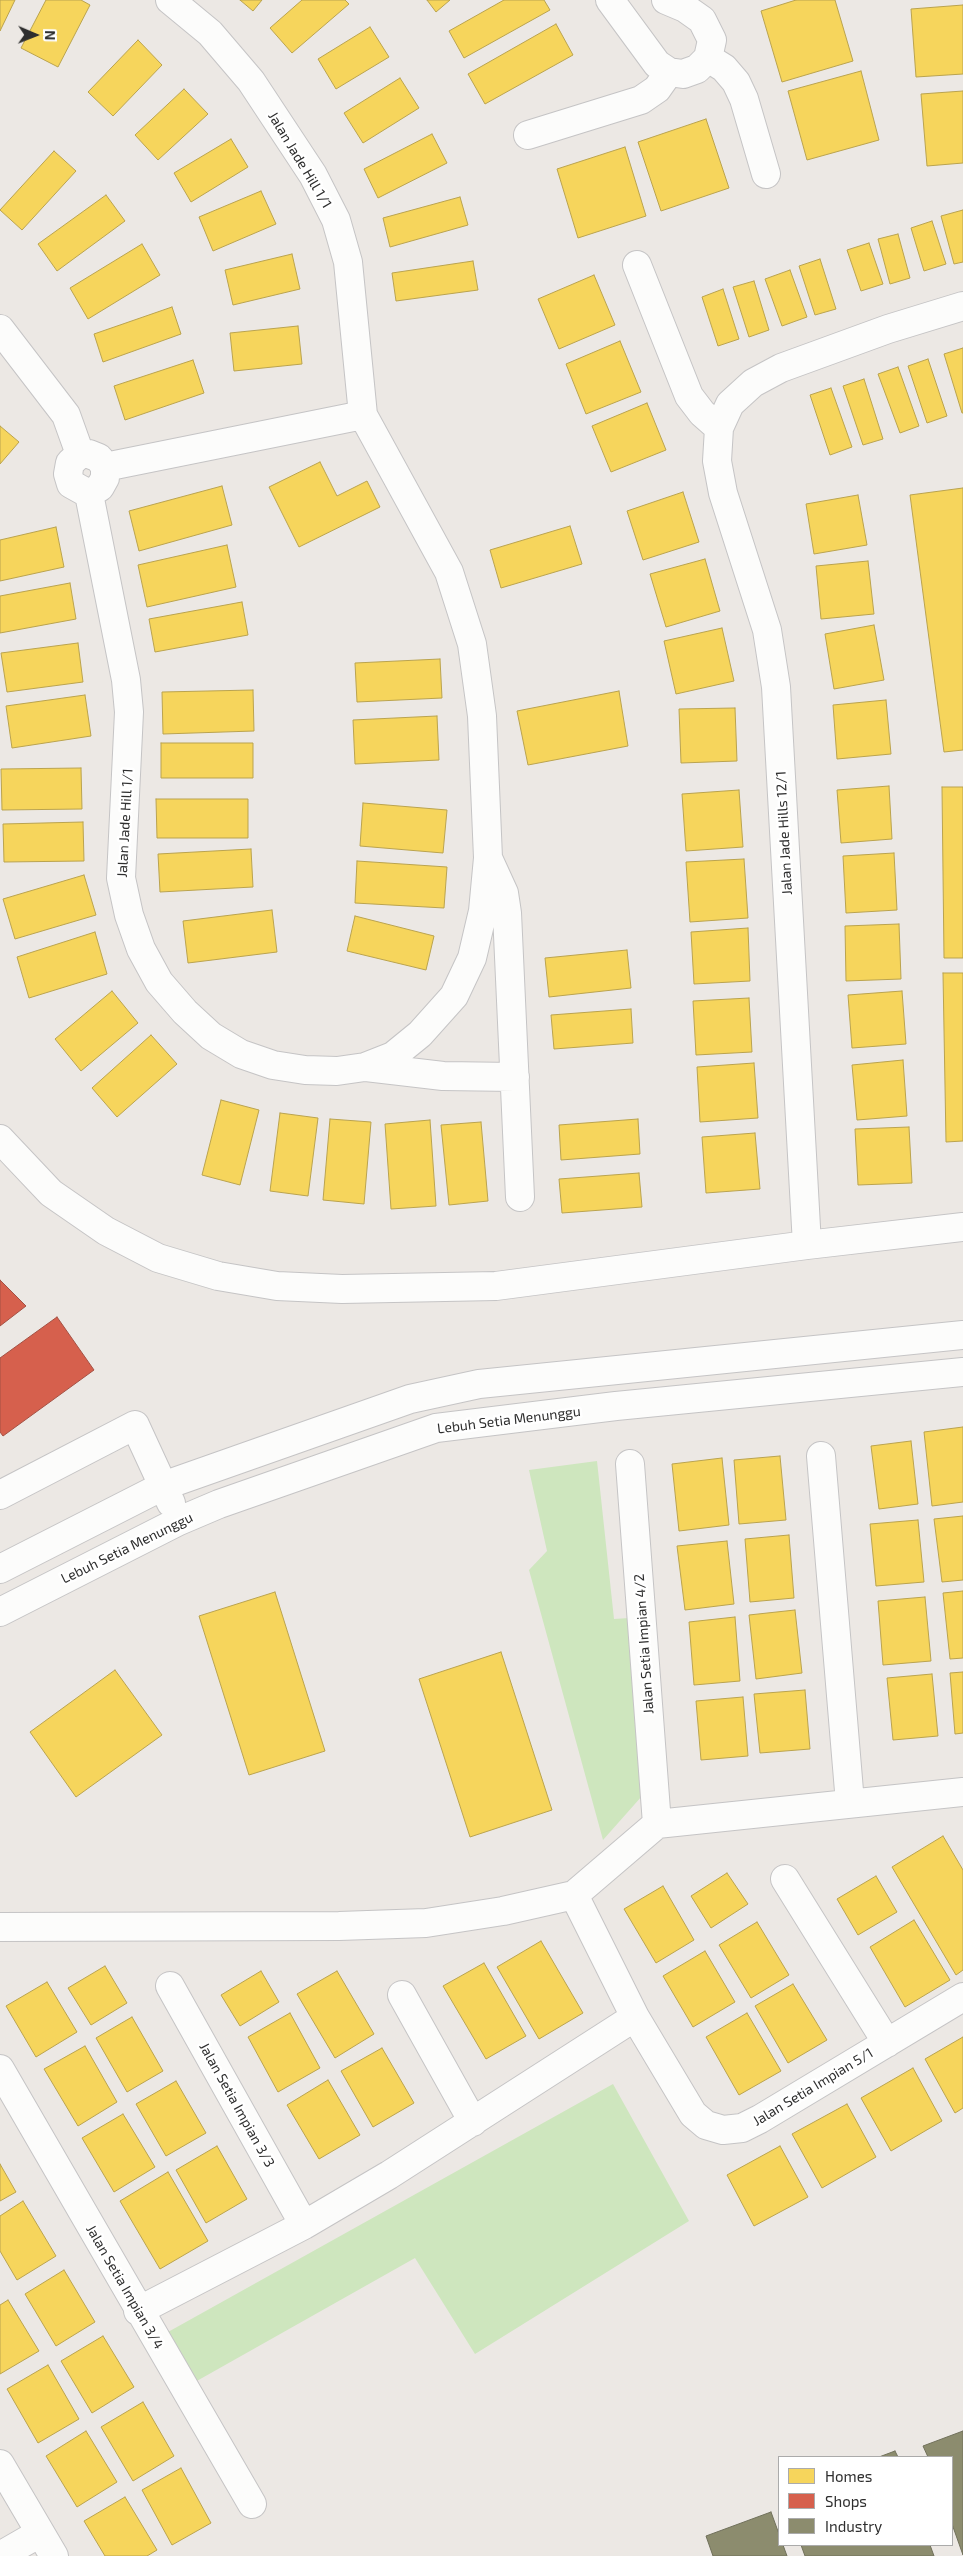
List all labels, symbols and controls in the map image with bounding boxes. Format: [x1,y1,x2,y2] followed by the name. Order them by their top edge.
[10,10,60,60] north arrow
[42,30,59,40] text: N
[265,109,335,211] street label: Jalan Jade Hill 1/1
[114,768,136,878] street label: Jalan Jade Hill 1/1
[772,771,796,895] street label: Jalan Jade Hills 12/1
[436,1403,582,1437] street label: Lebuh Setia Menunggu
[58,1509,196,1587] street label: Lebuh Setia Menunggu
[631,1573,657,1715] street label: Jalan Setia Impian 4/2
[196,2040,278,2170] street label: Jalan Setia Impian 3/3
[750,2044,876,2130] street label: Jalan Setia Impian 5/1
[83,2222,167,2352] street label: Jalan Setia Impian 3/4
[778,2456,953,2546] legend
[825,2467,872,2485] text: Homes
[825,2492,867,2510] text: Shops
[825,2517,882,2535] text: Industry

